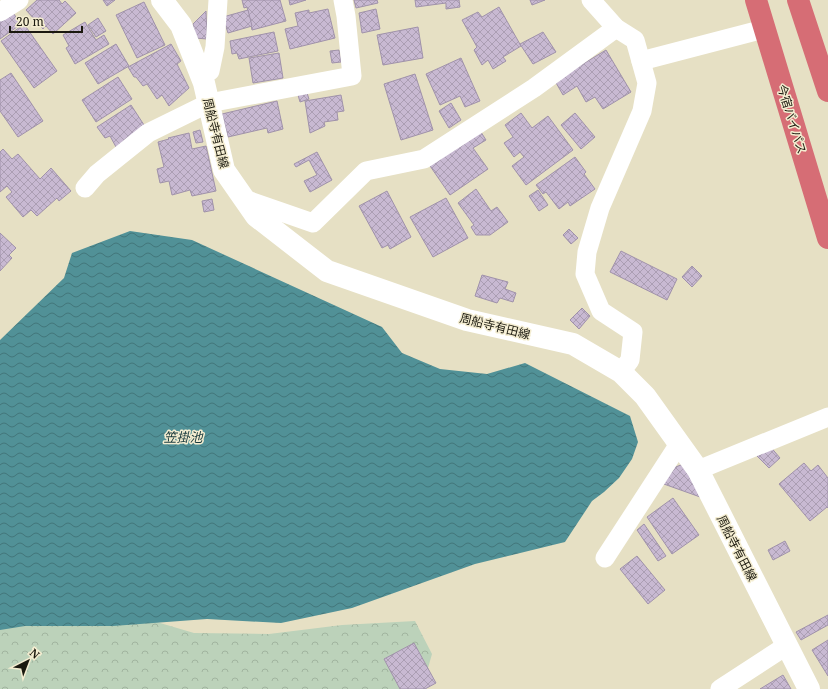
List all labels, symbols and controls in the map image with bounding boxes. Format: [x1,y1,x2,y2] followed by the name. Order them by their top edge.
[10,8,82,34] scale bar
[16,13,44,30] text: 20 m
[773,82,811,156] street label: 今宿バイパス
[199,96,233,170] street label: 周船寺有田線
[458,309,532,343] street label: 周船寺有田線
[163,428,204,446] water label: 笠掛池
[713,512,761,584] street label: 周船寺有田線
[8,641,48,681] north arrow
[27,645,44,662] text: N

